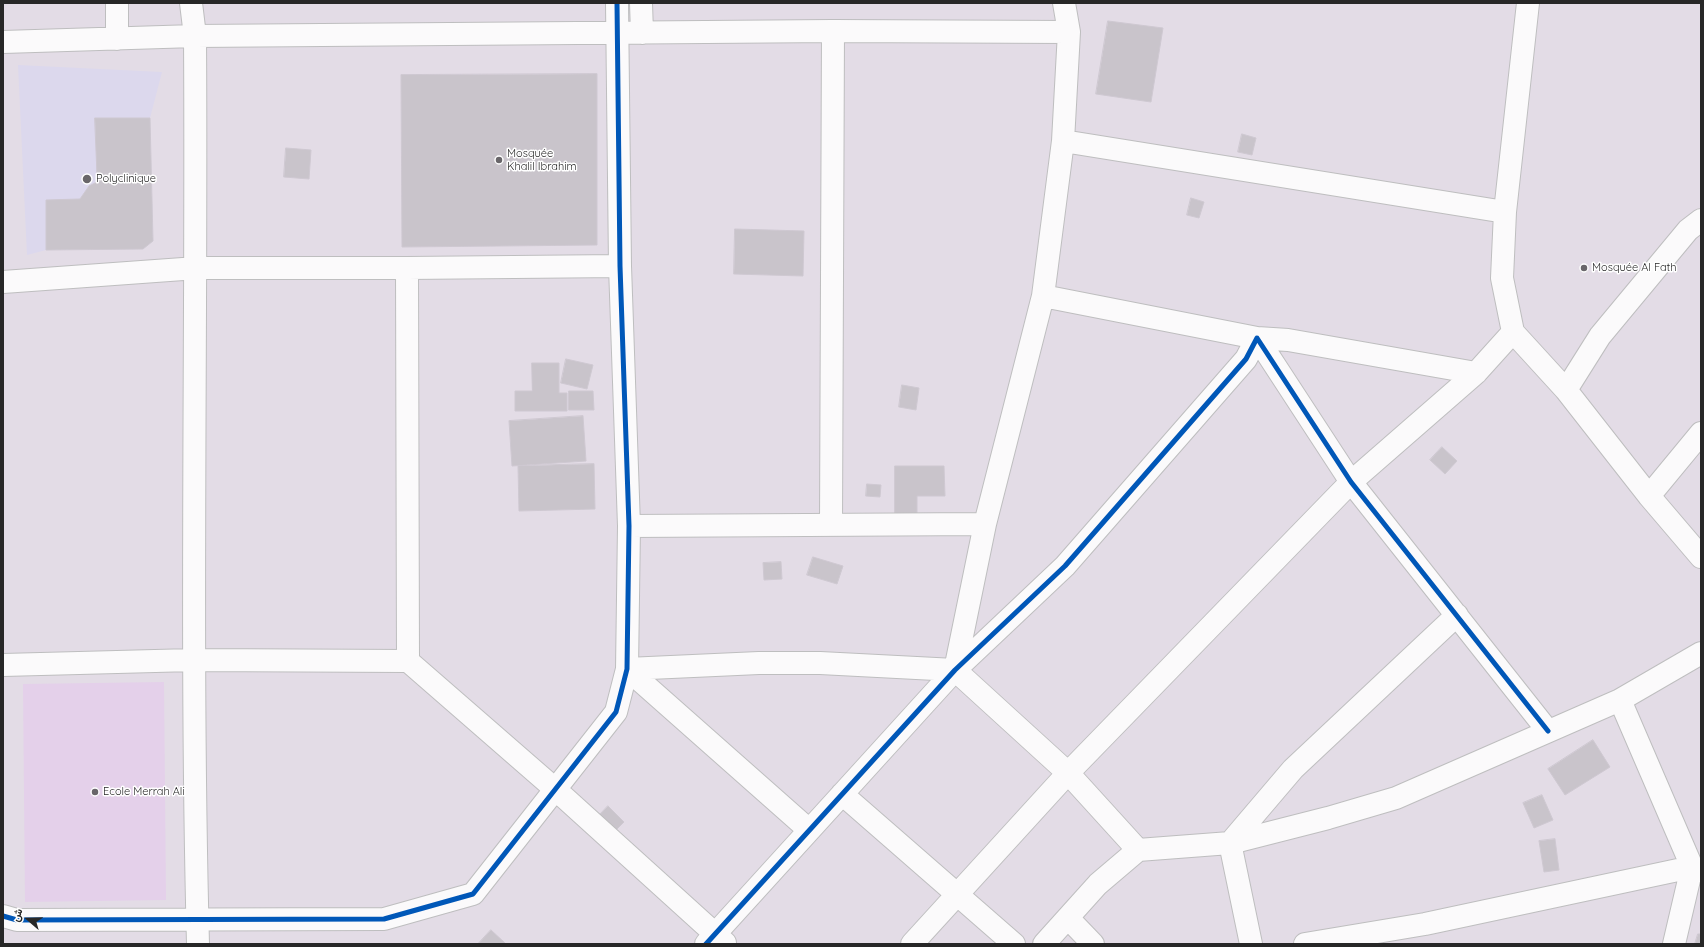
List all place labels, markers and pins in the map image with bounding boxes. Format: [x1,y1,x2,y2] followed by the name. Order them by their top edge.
[507,147,577,173] place label: Mosquée Khalil Ibrahim
[494,155,504,165] marker: Mosquée Khalil Ibrahim
[96,172,156,186] place label: Polyclinique
[81,173,93,185] marker: Polyclinique
[1592,261,1677,275] place label: Mosquée Al Fath
[1579,263,1589,273] marker: Mosquée Al Fath
[103,785,185,799] place label: Ecole Merrah Ali
[90,787,100,797] marker: Ecole Merrah Ali

